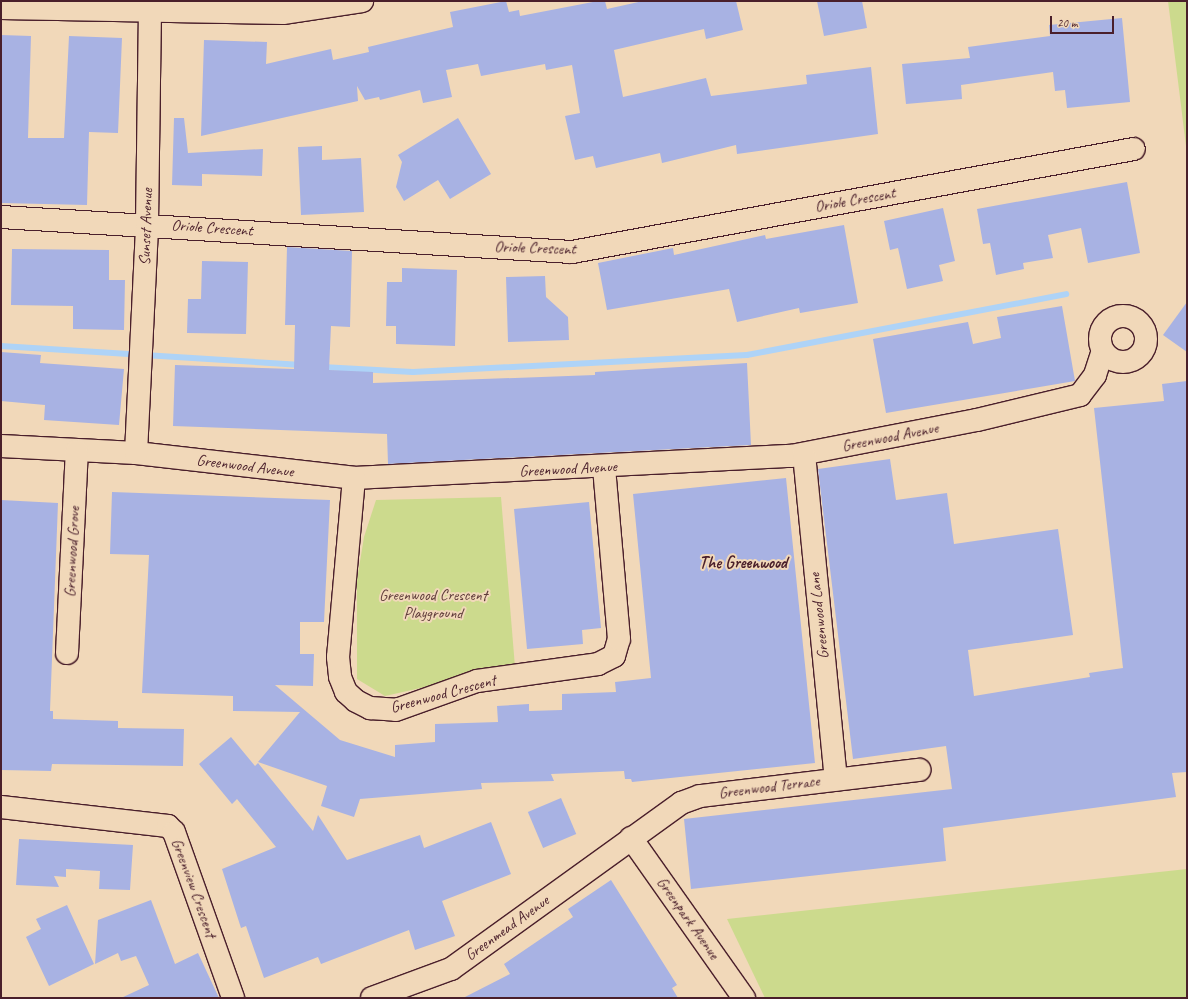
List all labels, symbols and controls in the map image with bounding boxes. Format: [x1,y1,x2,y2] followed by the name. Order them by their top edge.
[1052,8,1116,34] scale bar
[1057,15,1077,31] text: 20 m
[813,183,897,217] street label: Oriole Crescent
[135,188,157,266] street label: Sunset Avenue
[171,216,253,240] street label: Oriole Crescent
[494,237,576,259] street label: Oriole Crescent
[840,418,940,456] street label: Greenwood Avenue
[195,451,295,481] street label: Greenwood Avenue
[519,457,617,481] street label: Greenwood Avenue
[60,506,84,598] street label: Greenwood Grove
[699,553,787,573] district label: The Greenwood
[805,572,833,660] street label: Greenwood Lane
[379,585,487,623] park label: Greenwood Crescent Playground
[388,671,498,717] street label: Greenwood Crescent
[718,771,820,803] street label: Greenwood Terrace
[167,836,221,940] street label: Greenview Crescent
[653,873,723,963] street label: Greenpark Avenue
[461,891,553,965] street label: Greenmead Avenue

